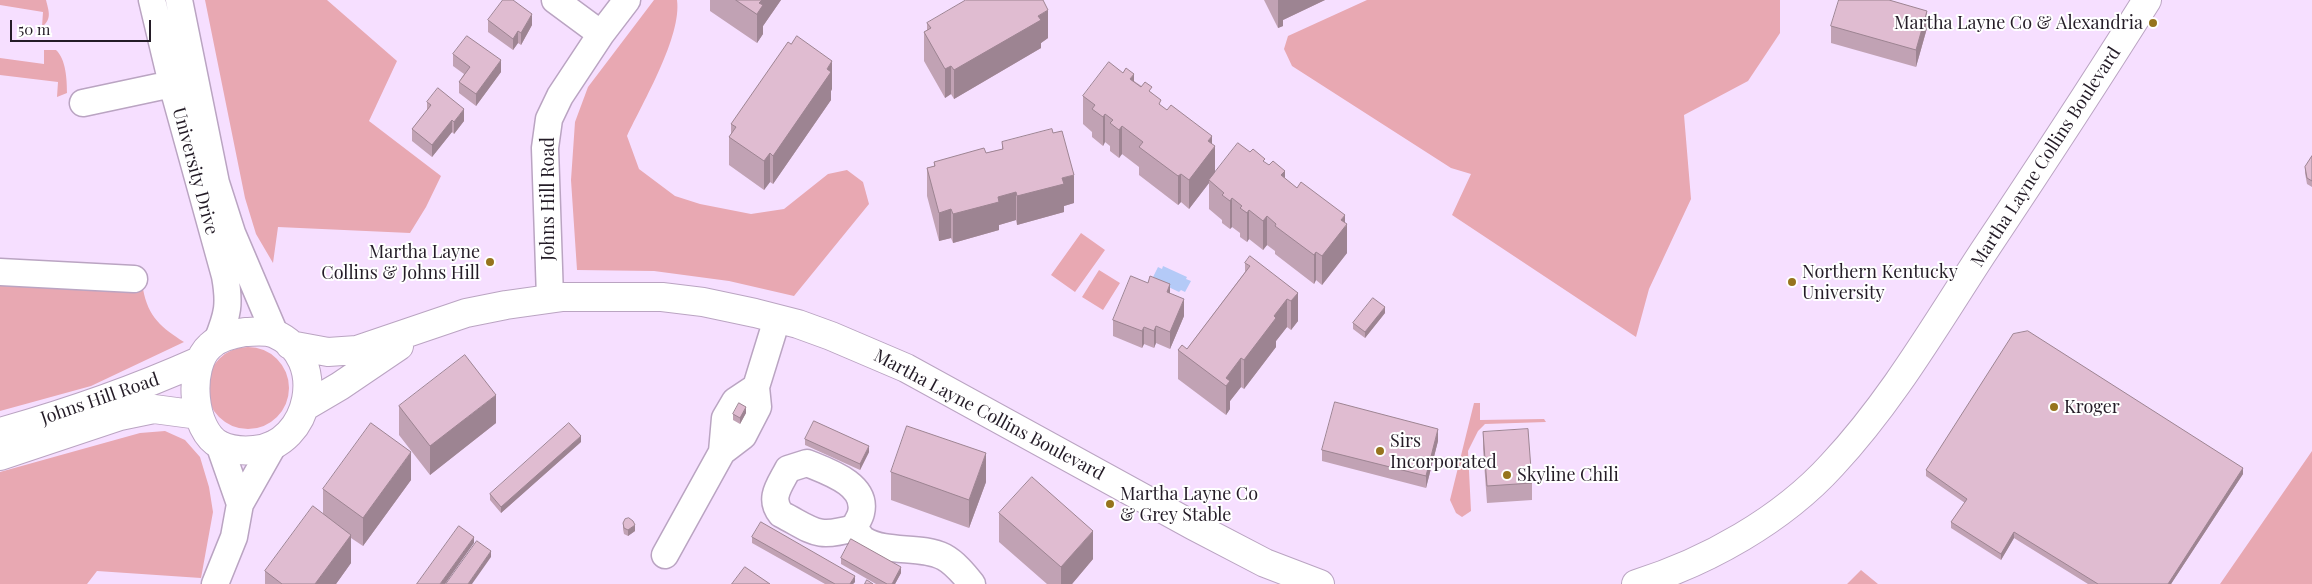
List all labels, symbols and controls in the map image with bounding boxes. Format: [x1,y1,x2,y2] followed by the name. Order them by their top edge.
[12,10,154,42] scale bar
[1894,12,2143,34] place label: Martha Layne Co & Alexandria
[2147,17,2159,29] marker: Martha Layne Co & Alexandria
[18,19,50,39] text: 50 m
[1967,43,2125,271] street label: Martha Layne Collins Boulevard
[168,105,222,237] street label: University Drive
[537,137,559,261] street label: Johns Hill Road
[321,241,480,284] place label: Martha Layne Collins & Johns Hill
[484,256,496,268] marker: Martha Layne Collins & Johns Hill
[1802,261,1958,304] place label: Northern Kentucky University
[1786,276,1798,288] marker: Northern Kentucky University
[870,345,1108,485] street label: Martha Layne Collins Boulevard
[38,369,162,429] street label: Johns Hill Road
[2064,396,2120,418] place label: Kroger
[2048,401,2060,413] marker: Kroger
[1390,430,1497,472] place label: Sirs Incorporated
[1374,445,1386,457] marker: Sirs Incorporated
[1517,464,1619,486] place label: Skyline Chili
[1501,469,1513,481] marker: Skyline Chili
[1120,483,1258,526] place label: Martha Layne Co & Grey Stable
[1104,498,1116,510] marker: Martha Layne Co & Grey Stable

